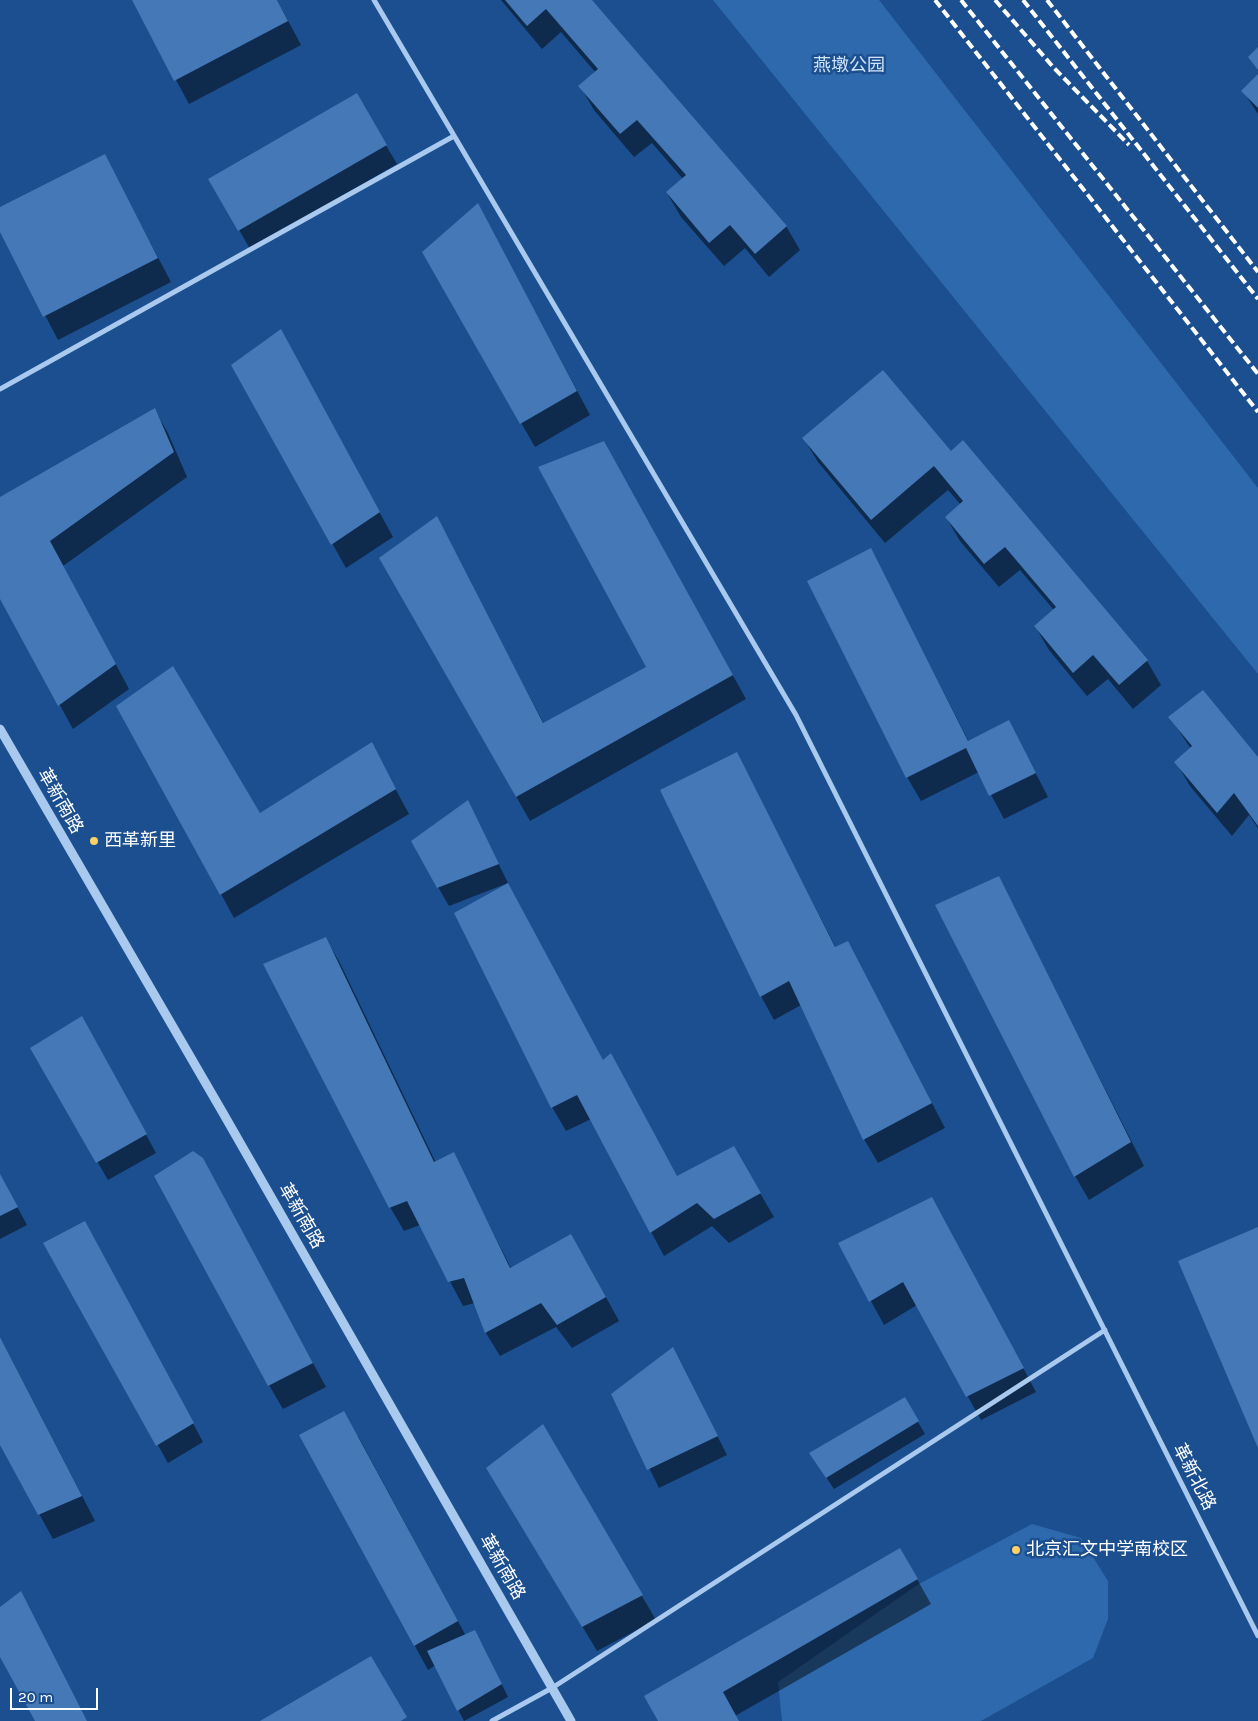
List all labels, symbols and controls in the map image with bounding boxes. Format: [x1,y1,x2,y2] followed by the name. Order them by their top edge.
[813,55,885,77] park label: 燕墩公园
[33,764,87,838] street label: 革新南路
[104,830,176,852] place label: 西革新里
[88,835,100,847] marker: 西革新里
[274,1179,328,1253] street label: 革新南路
[1168,1440,1220,1514] street label: 革新北路
[475,1530,529,1604] street label: 革新南路
[1026,1539,1188,1561] place label: 北京汇文中学南校区
[1010,1544,1022,1556] marker: 北京汇文中学南校区
[12,1678,100,1710] scale bar
[18,1688,53,1706] text: 20 m

